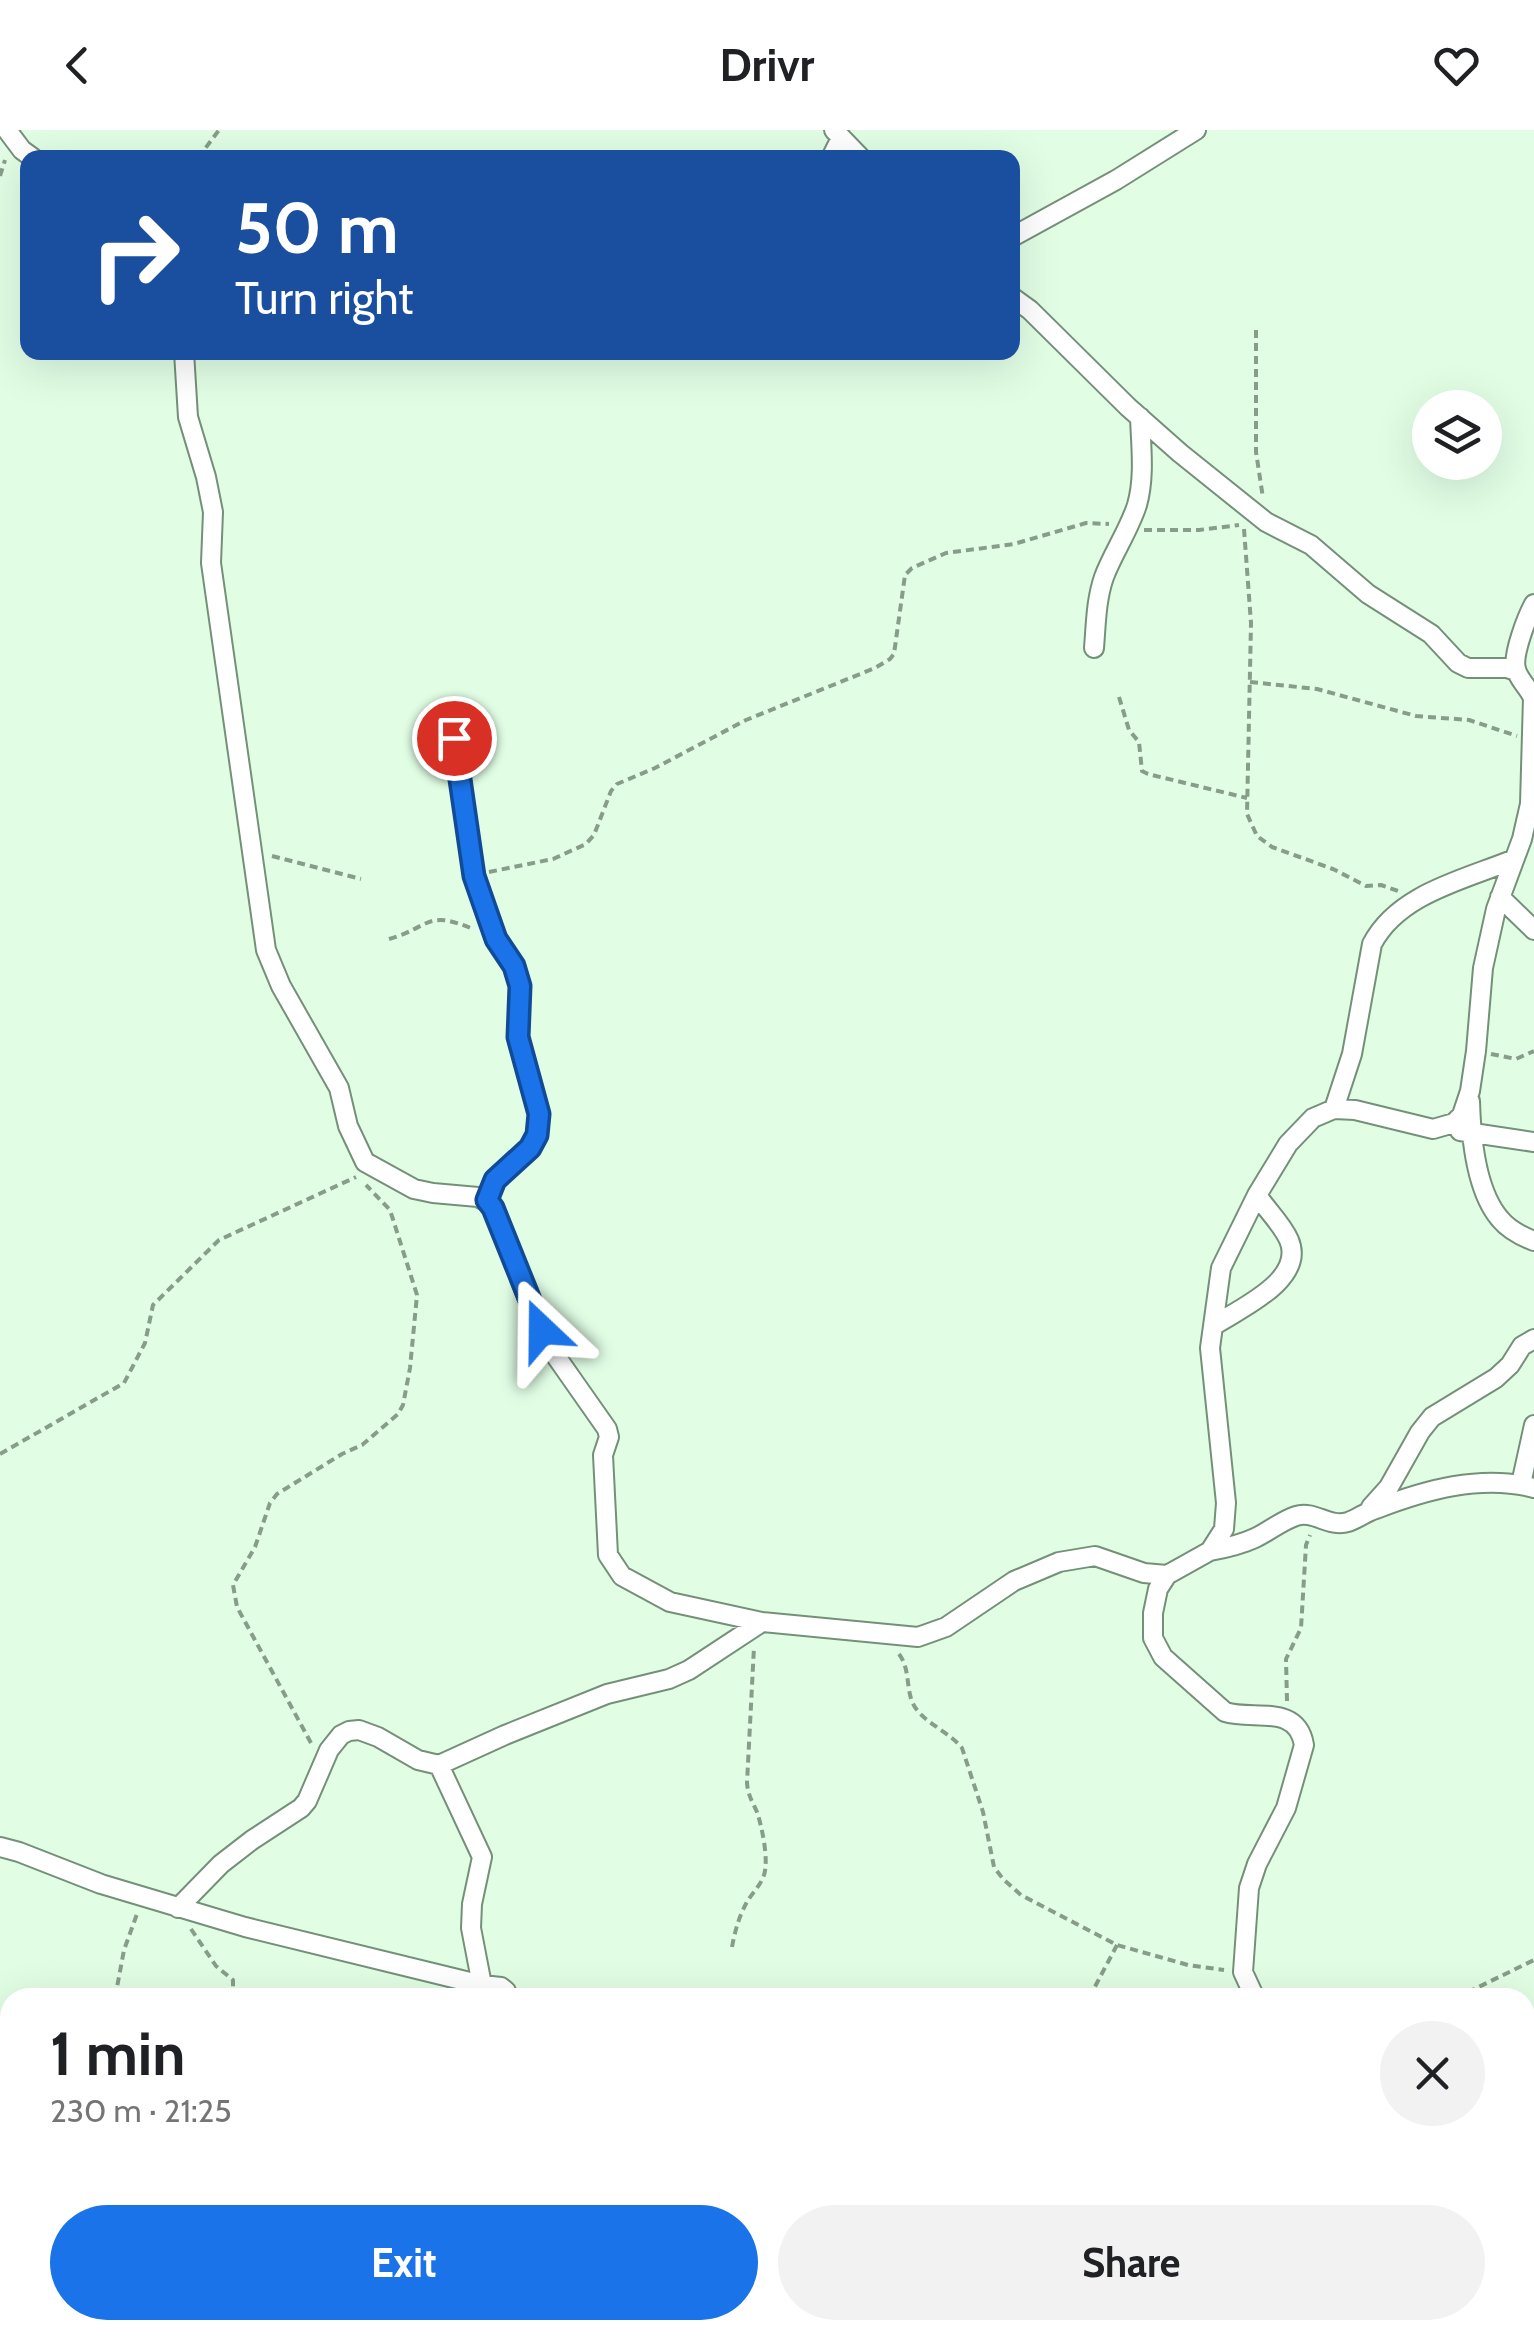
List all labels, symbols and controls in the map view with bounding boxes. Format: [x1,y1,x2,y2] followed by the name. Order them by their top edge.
[50,38,105,93] icon: back
[720,38,814,92] text: Drivr
[1429,38,1484,93] icon: heart
[235,185,399,271] text: 50 m
[70,190,200,320] icon: right
[235,271,414,325] text: Turn right
[1412,390,1502,480] map controls
[1412,390,1502,480] button: layers
[412,696,497,781] pin
[427,711,482,766] icon: arrive
[490,1278,594,1382] position arrow
[50,2017,185,2090] text: 1 min
[1380,2021,1485,2126] button: close
[50,2091,232,2130] text: 230 m · 21:25
[50,2205,758,2320] button: Exit
[778,2205,1485,2320] button: Share

